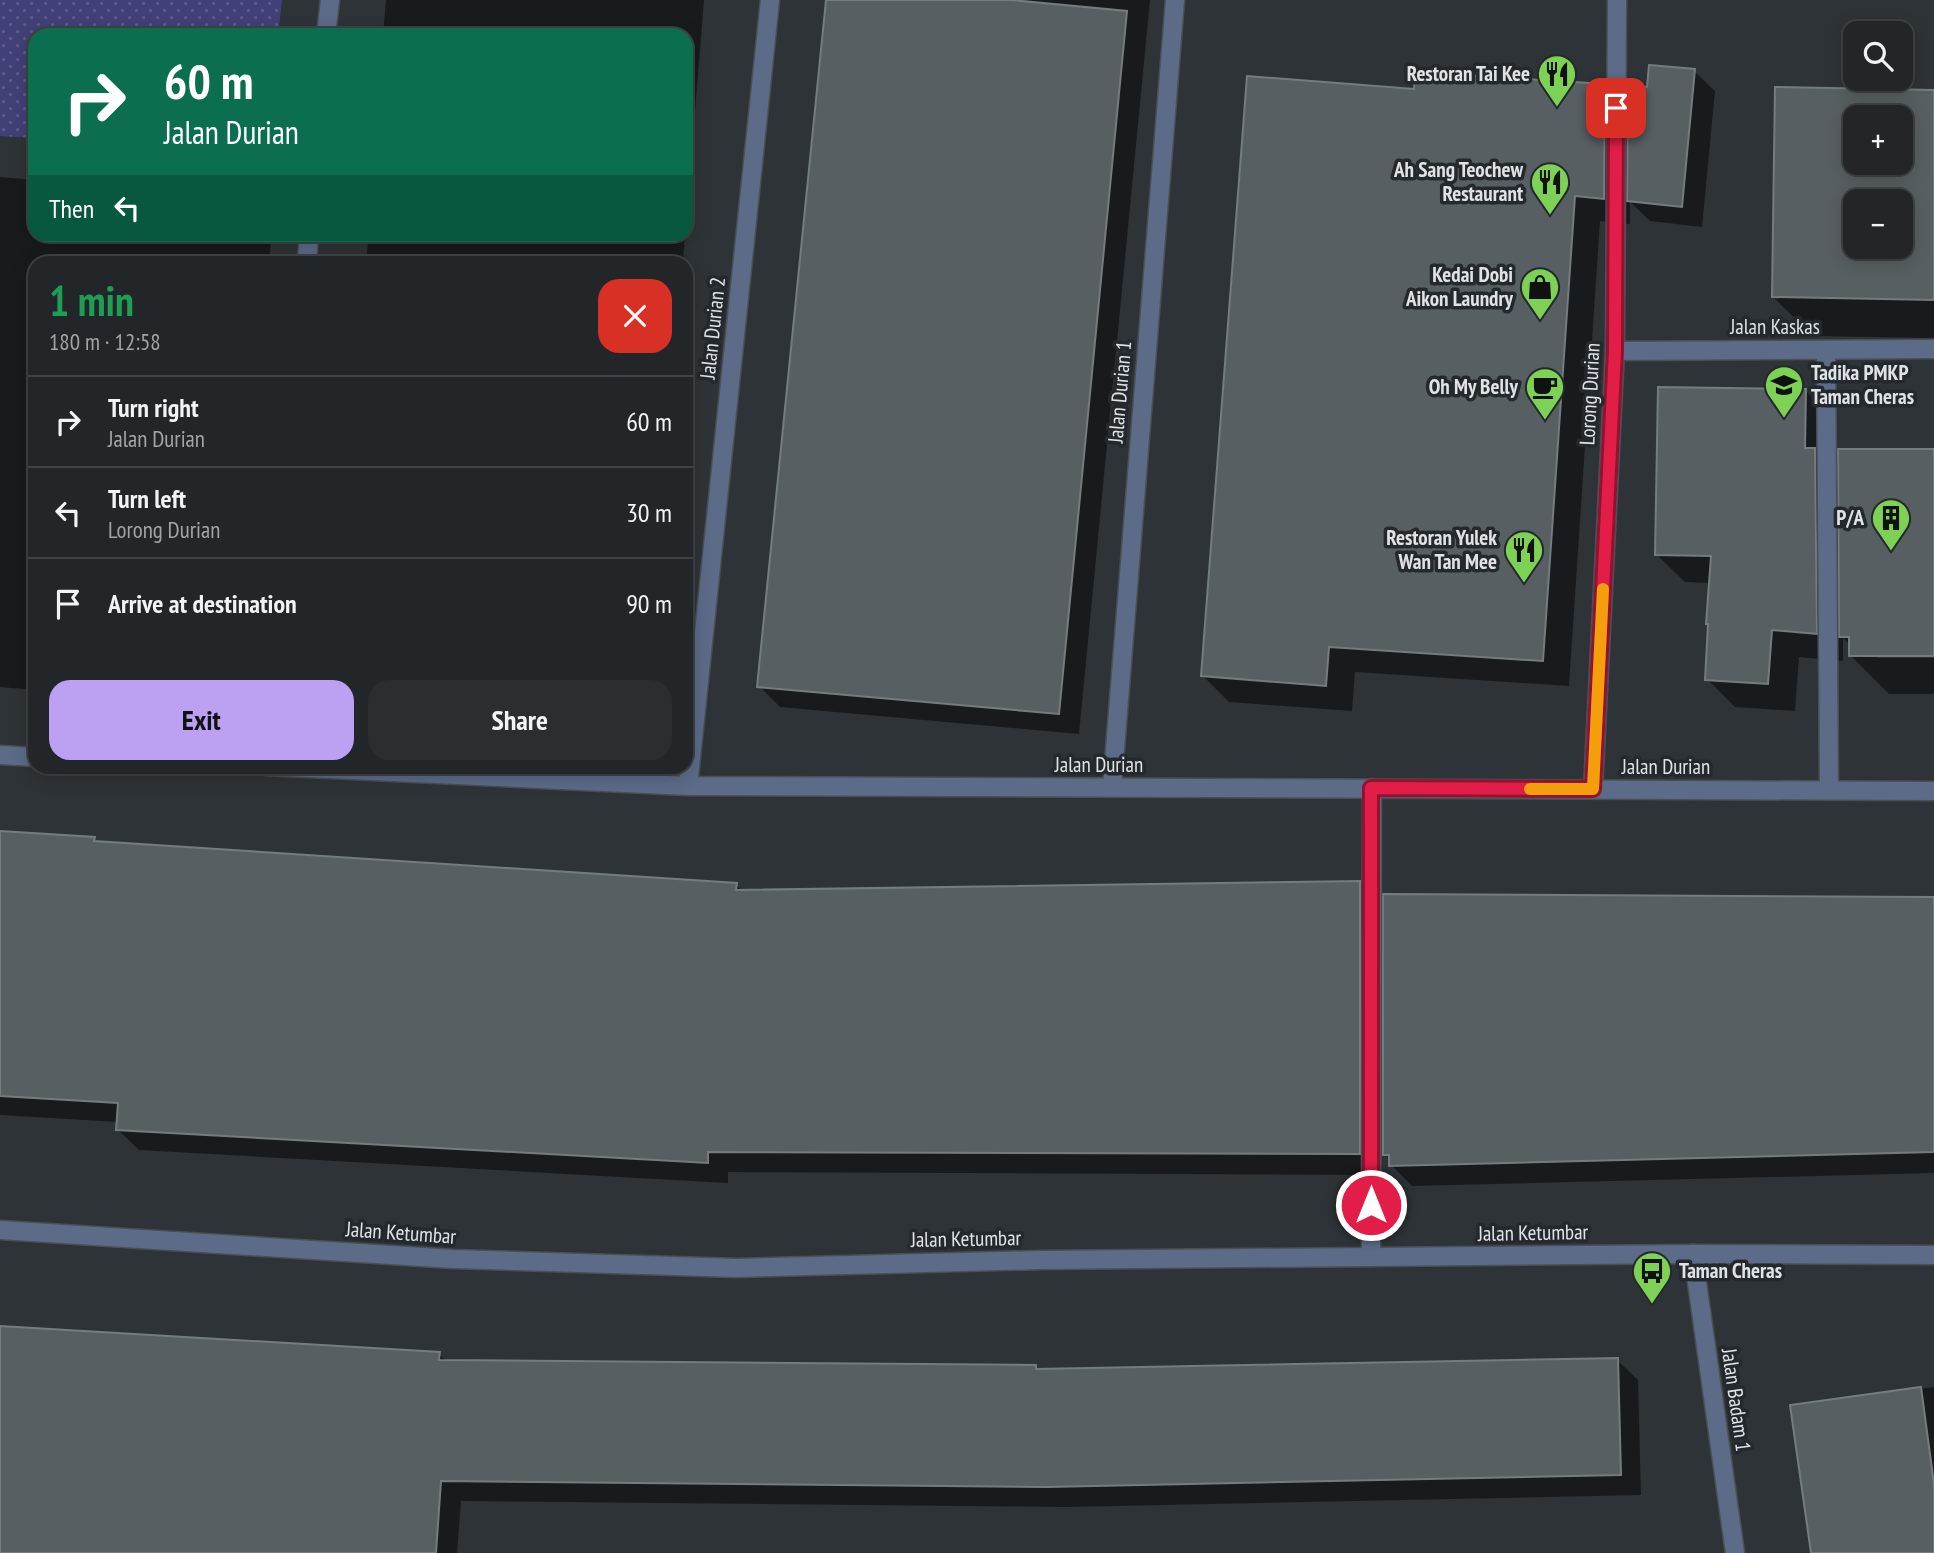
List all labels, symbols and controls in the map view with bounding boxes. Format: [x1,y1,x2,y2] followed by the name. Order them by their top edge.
[1843,21,1913,259] map controls
[1843,21,1913,91] button: search
[164,49,253,113] text: 60 m
[1536,53,1578,108] restaurant icon: Restoran Tai Kee
[49,56,140,147] icon: right
[1407,60,1530,87] place label: Restoran Tai Kee
[1586,78,1646,138] pin
[1597,89,1635,127] icon: arrive
[1843,105,1913,175] button: +
[164,111,299,153] text: Jalan Durian
[1393,156,1523,207] place label: Ah Sang Teochew Restaurant
[1529,161,1571,216] restaurant icon: Ah Sang Teochew Restaurant
[108,189,146,227] icon: left
[1843,189,1913,259] button: −
[49,192,94,225] text: Then
[1405,261,1514,312] place label: Kedai Dobi Aikon Laundry
[1519,266,1561,321] shop icon: Kedai Dobi Aikon Laundry
[49,273,134,328] text: 1 min
[694,276,731,381] street label: Jalan Durian 2
[598,279,672,353] button: close
[1729,313,1820,340] street label: Jalan Kaskas
[49,327,161,356] text: 180 m · 12:58
[1102,340,1137,445] street label: Jalan Durian 1
[1573,342,1606,446] street label: Lorong Durian
[1811,359,1914,410] place label: Tadika PMKP Taman Cheras
[1763,364,1805,419] school or university icon: Tadika PMKP Taman Cheras
[1524,366,1566,421] cafe icon: Oh My Belly
[1429,373,1519,400] place label: Oh My Belly
[108,391,199,424] text: Turn right
[49,403,87,441] icon: right
[626,405,672,438] text: 60 m
[108,424,205,453] text: Jalan Durian
[108,482,186,515] text: Turn left
[49,494,87,532] icon: left
[626,496,672,529] text: 30 m
[1870,497,1912,552] building icon: P/A
[1836,504,1864,531] place label: P/A
[108,515,220,544] text: Lorong Durian
[1386,524,1497,575] place label: Restoran Yulek Wan Tan Mee
[1503,529,1545,584] restaurant icon: Restoran Yulek Wan Tan Mee
[49,585,87,623] icon: arrive
[108,587,297,620] text: Arrive at destination
[626,587,672,620] text: 90 m
[49,680,354,760] button: Exit
[368,680,672,760] button: Share
[1054,751,1143,778] street label: Jalan Durian
[1621,753,1710,780] street label: Jalan Durian
[1334,1168,1408,1242] position arrow
[344,1215,457,1250] street label: Jalan Ketumbar
[1477,1218,1589,1247] street label: Jalan Ketumbar
[910,1224,1022,1253] street label: Jalan Ketumbar
[1631,1250,1673,1305] bus stop icon: Taman Cheras
[1679,1257,1782,1284] place label: Taman Cheras
[1716,1346,1757,1453] street label: Jalan Badam 1

